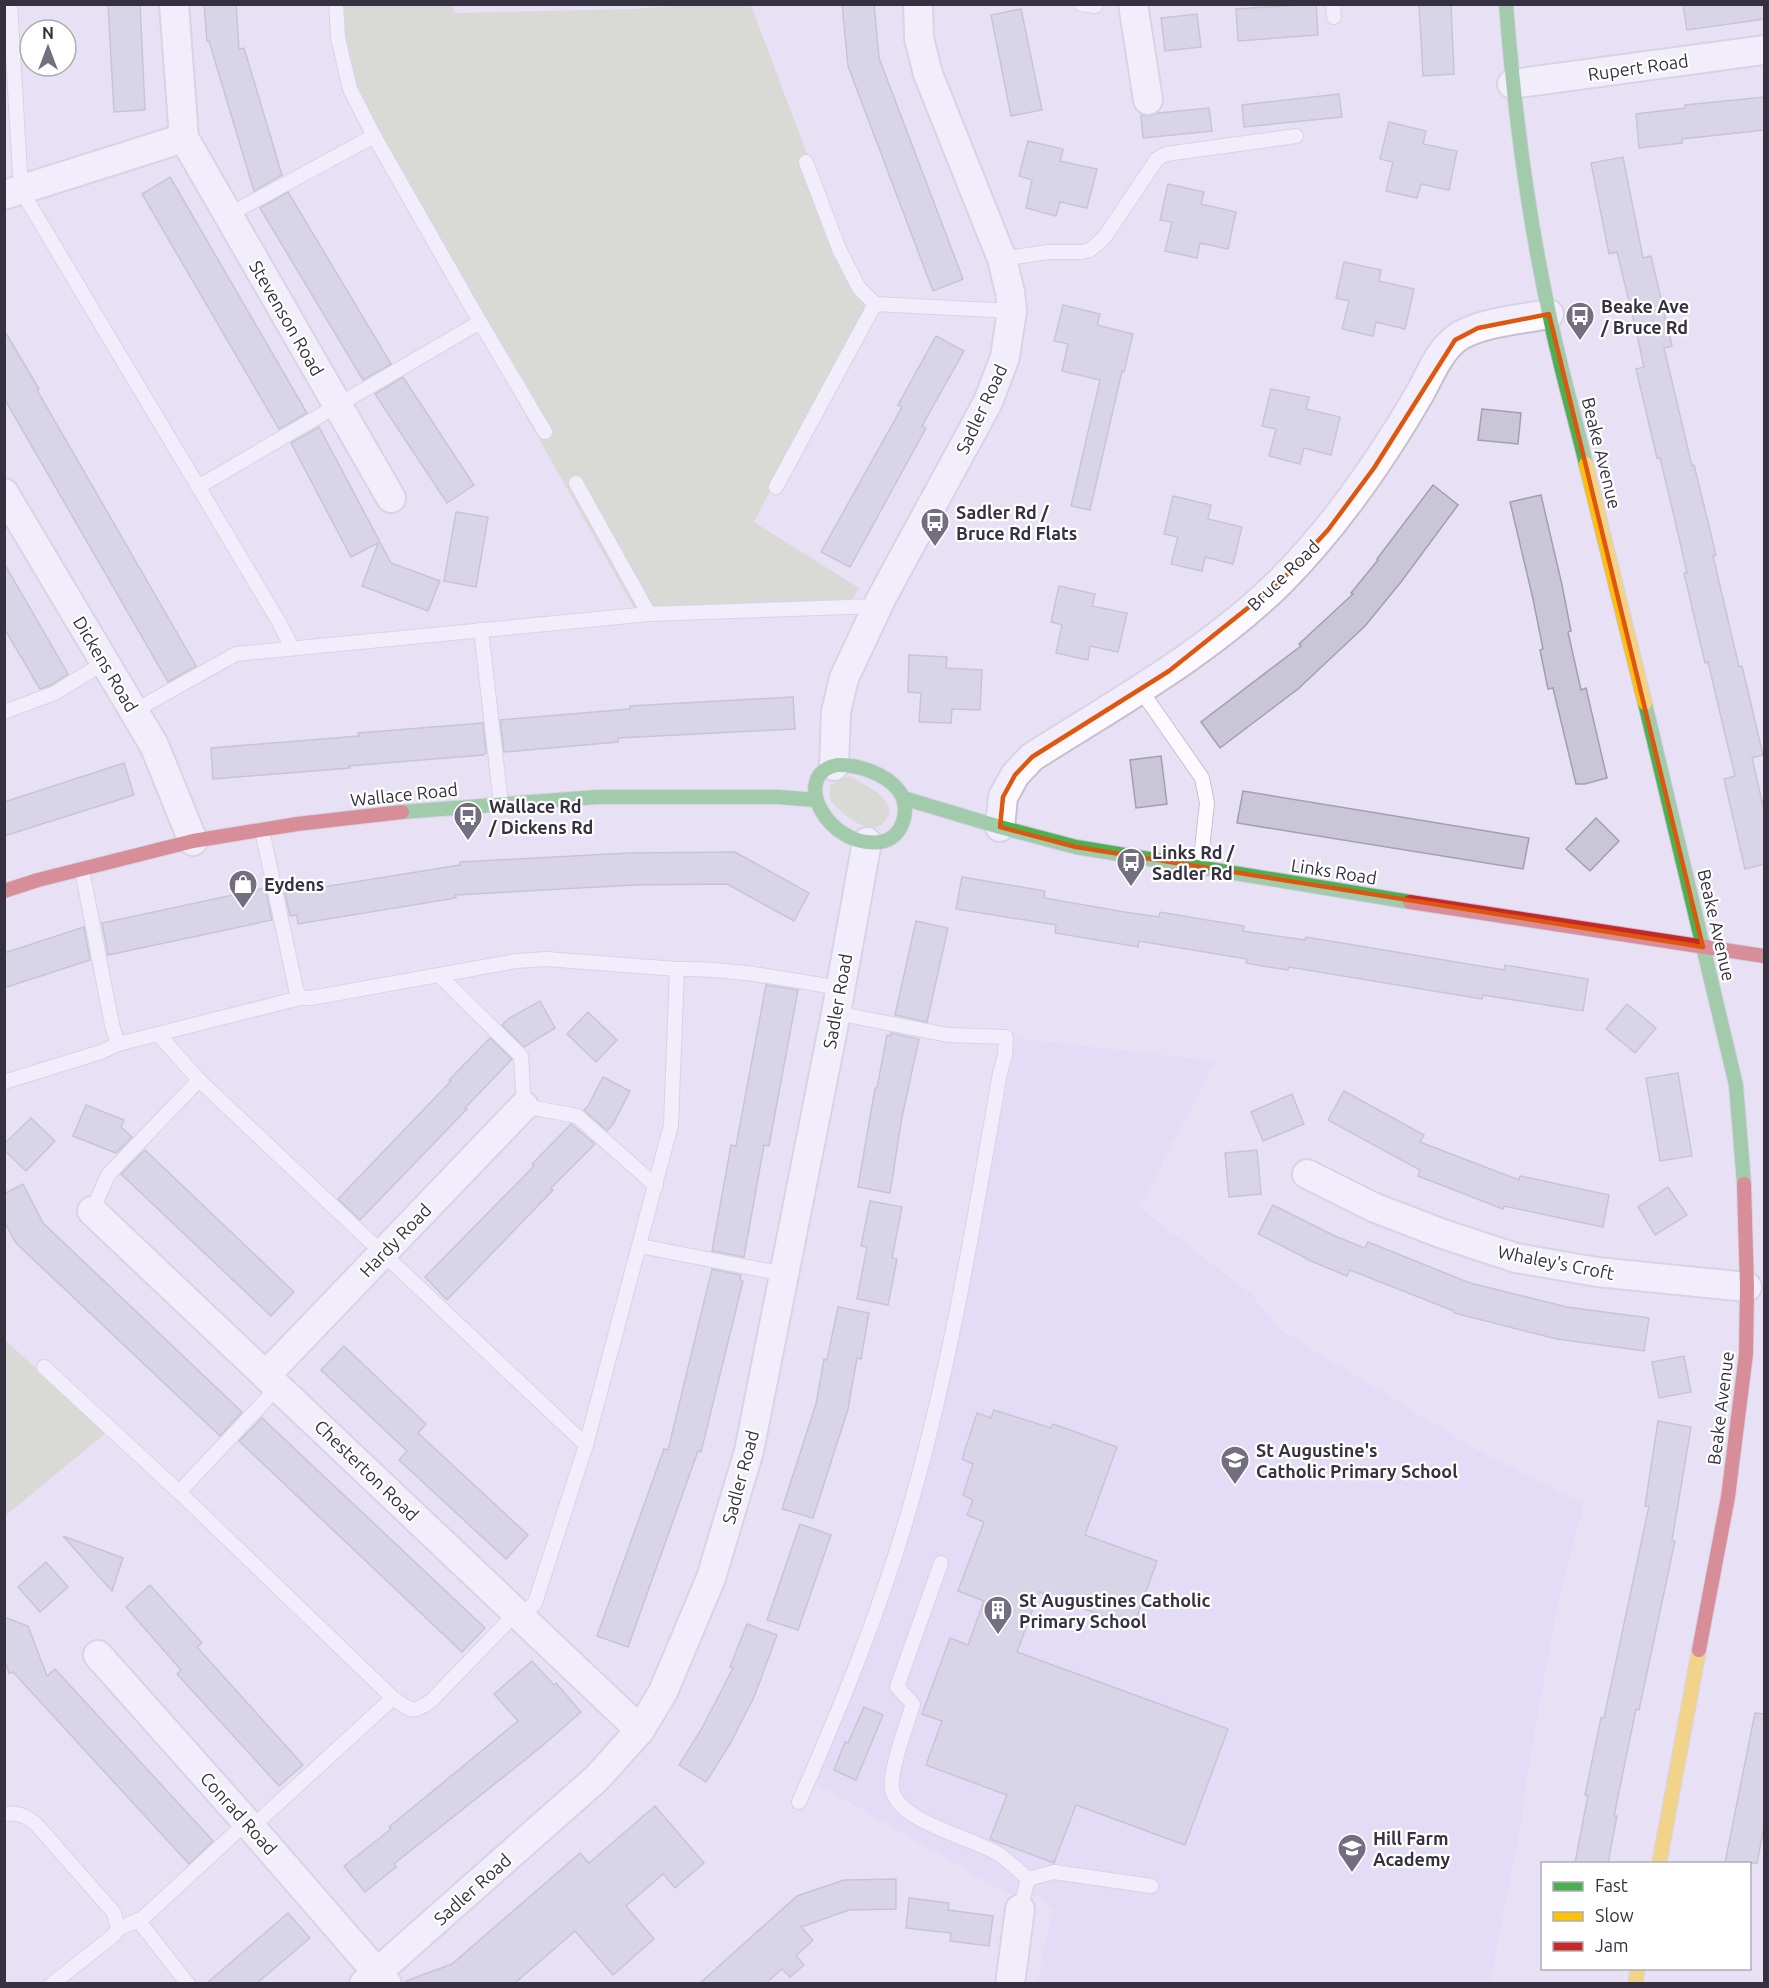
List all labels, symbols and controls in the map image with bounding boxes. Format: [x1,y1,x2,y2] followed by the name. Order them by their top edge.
[18,18,78,78] north arrow
[42,24,54,42] text: N
[1586,50,1690,84] street label: Rupert Road
[246,257,328,379] street label: Stevenson Road
[1600,296,1689,337] place label: Beake Ave / Bruce Rd
[1564,300,1596,342] bus stop icon: Beake Ave / Bruce Rd
[952,361,1010,457] street label: Sadler Road
[1578,395,1626,511] street label: Beake Avenue
[956,502,1077,543] place label: Sadler Rd / Bruce Rd Flats
[919,506,951,548] bus stop icon: Sadler Rd / Bruce Rd Flats
[1243,536,1323,614] street label: Bruce Road
[70,613,142,715] street label: Dickens Road
[349,778,459,810] street label: Wallace Road
[488,796,593,837] place label: Wallace Rd / Dickens Rd
[452,800,484,842] bus stop icon: Wallace Rd / Dickens Rd
[1152,842,1235,883] place label: Links Rd / Sadler Rd
[1115,846,1147,888] bus stop icon: Links Rd / Sadler Rd
[1290,854,1378,888] street label: Links Road
[1694,867,1740,983] street label: Beake Avenue
[227,868,259,910] shop icon: Eydens
[264,874,324,894] place label: Eydens
[819,952,855,1050] street label: Sadler Road
[355,1199,435,1281] street label: Hardy Road
[1496,1241,1616,1283] street label: Whaley's Croft
[1703,1350,1737,1466] street label: Beake Avenue
[311,1415,423,1525] street label: Chesterton Road
[718,1428,762,1526] street label: Sadler Road
[1256,1440,1458,1481] place label: St Augustine's Catholic Primary School
[1219,1444,1251,1486] school or university icon: St Augustine's Catholic Primary School
[1019,1590,1210,1631] place label: St Augustines Catholic Primary School
[982,1594,1014,1636] building icon: St Augustines Catholic Primary School
[197,1768,281,1858] street label: Conrad Road
[1373,1828,1450,1869] place label: Hill Farm Academy
[1336,1832,1368,1874] school or university icon: Hill Farm Academy
[430,1849,514,1929] street label: Sadler Road
[1541,1862,1751,1970] legend
[1595,1875,1628,1895] text: Fast
[1595,1905,1634,1925] text: Slow
[1595,1935,1629,1955] text: Jam

